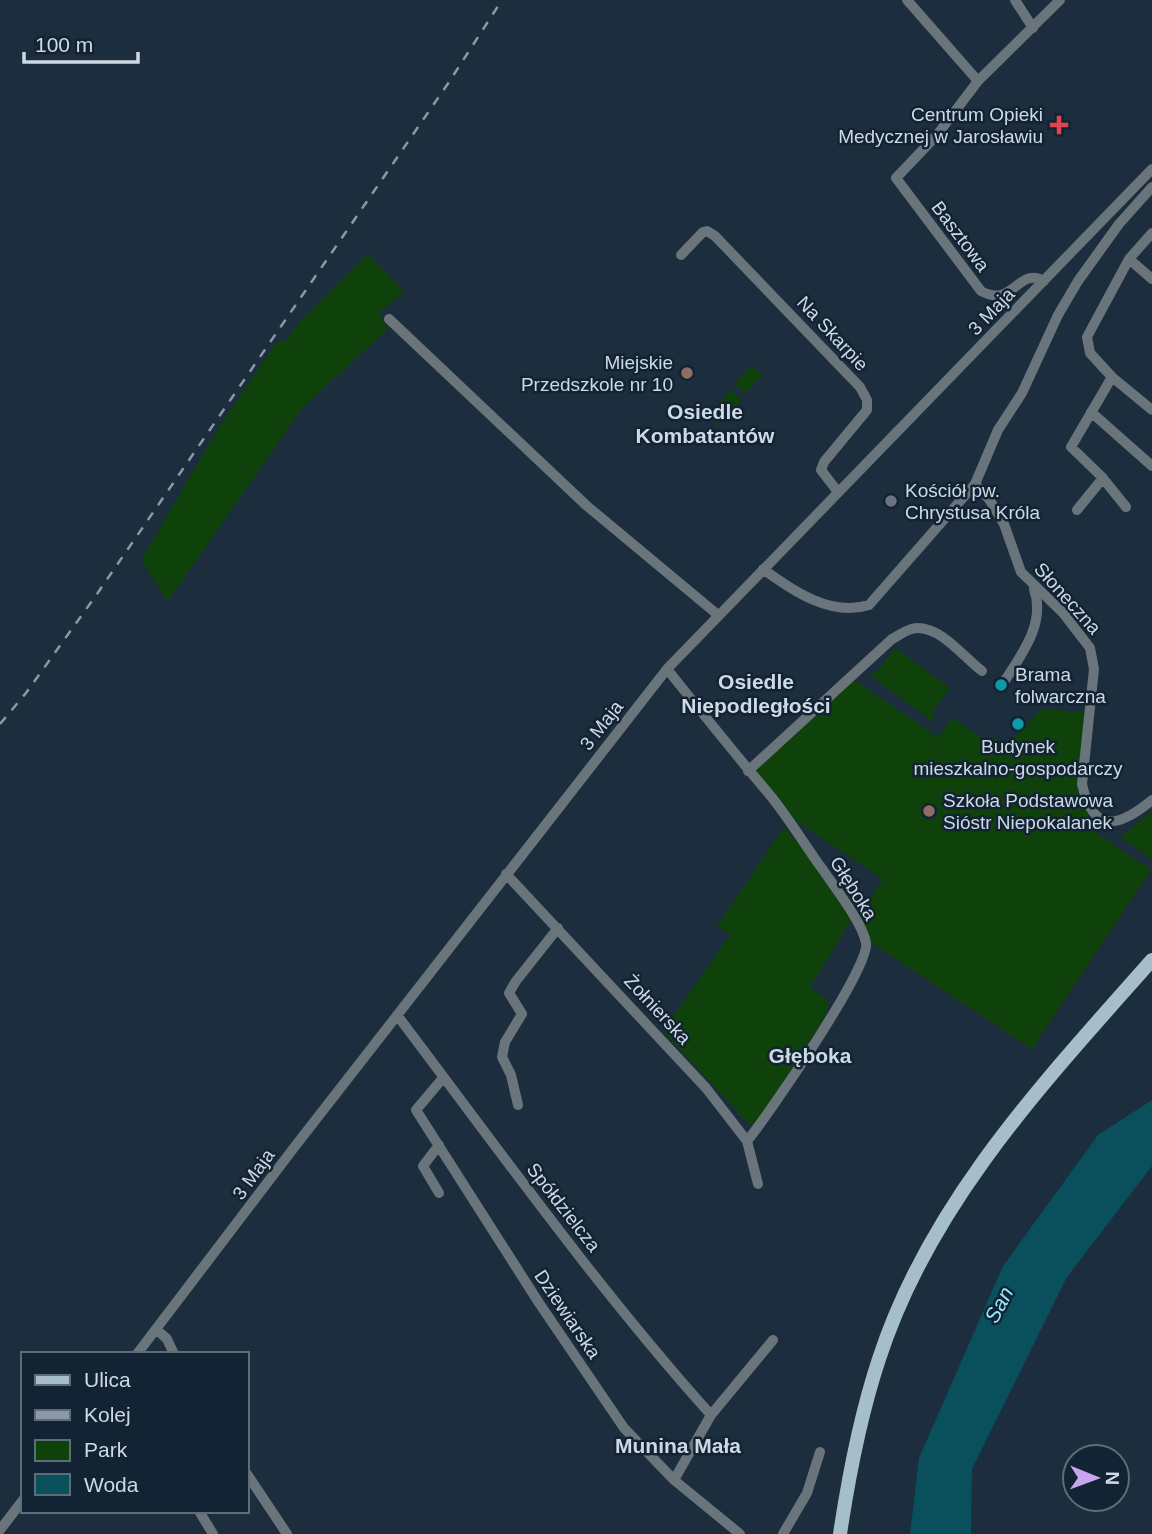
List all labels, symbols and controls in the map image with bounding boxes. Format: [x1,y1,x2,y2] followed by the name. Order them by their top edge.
[24,21,138,65] scale bar
[35,33,93,56] text: 100 m
[838,104,1043,147] place label: Centrum Opieki Medycznej w Jarosławiu
[1049,115,1069,135] marker: Centrum Opieki Medycznej w Jarosławiu
[927,197,994,276] street label: Basztowa
[964,283,1019,339] street label: 3 Maja
[793,292,872,375] street label: Na Skarpie
[521,352,673,395] place label: Miejskie Przedszkole nr 10
[679,365,695,381] marker: Miejskie Przedszkole nr 10
[636,400,775,447] district label: Osiedle Kombatantów
[905,480,1041,523] place label: Kościół pw. Chrystusa Króla
[883,493,899,509] marker: Kościół pw. Chrystusa Króla
[1030,558,1105,639] street label: Słoneczna
[1015,664,1106,707] place label: Brama folwarczna
[681,670,831,717] district label: Osiedle Niepodległości
[993,677,1009,693] marker: Brama folwarczna
[576,696,627,754] street label: 3 Maja
[1010,716,1026,732] marker: Budynek mieszkalno-gospodarczy
[913,736,1123,779] place label: Budynek mieszkalno-gospodarczy
[943,790,1113,833] place label: Szkoła Podstawowa Sióstr Niepokalanek
[921,803,937,819] marker: Szkoła Podstawowa Sióstr Niepokalanek
[826,853,881,924] street label: Głęboka
[620,970,695,1049] street label: Żołnierska
[769,1044,852,1067] district label: Głęboka
[228,1145,279,1204] street label: 3 Maja
[522,1159,605,1256] street label: Spółdzielcza
[530,1266,605,1363] street label: Dziewiarska
[980,1283,1017,1327] water label: San
[21,1352,248,1513] legend
[84,1368,131,1391] text: Ulica
[84,1403,131,1426] text: Kolej
[615,1434,741,1457] district label: Munina Mała
[84,1438,128,1461] text: Park
[1061,1443,1131,1513] north arrow
[1102,1471,1123,1485] text: N
[84,1473,139,1496] text: Woda

